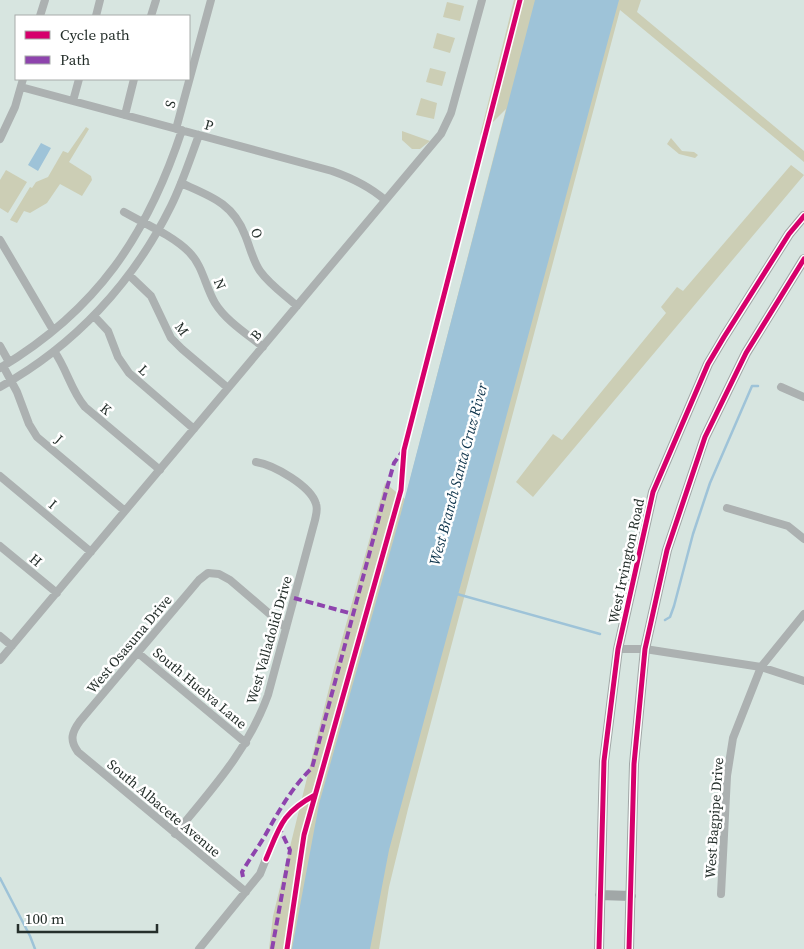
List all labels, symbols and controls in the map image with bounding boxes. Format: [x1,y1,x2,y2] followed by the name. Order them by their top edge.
[15,15,190,80] legend
[60,24,130,45] text: Cycle path
[60,49,90,70] text: Path
[159,98,181,110] street label: S
[202,114,216,136] street label: P
[246,225,268,241] street label: O
[209,275,231,293] street label: N
[170,318,194,340] street label: M
[246,325,267,345] street label: B
[134,360,154,380] street label: L
[424,380,493,567] water label: West Branch Santa Cruz River
[96,398,117,420] street label: K
[50,429,67,448] street label: J
[45,495,61,513] street label: I
[603,497,649,625] street label: West Irvington Road
[25,549,47,571] street label: H
[241,573,297,707] street label: West Valladolid Drive
[82,590,176,698] street label: West Osasuna Drive
[149,643,251,733] street label: South Huelva Lane
[103,754,225,862] street label: South Albacete Avenue
[700,757,728,879] street label: West Bagpipe Drive
[18,902,156,934] scale bar
[25,908,65,929] text: 100 m

